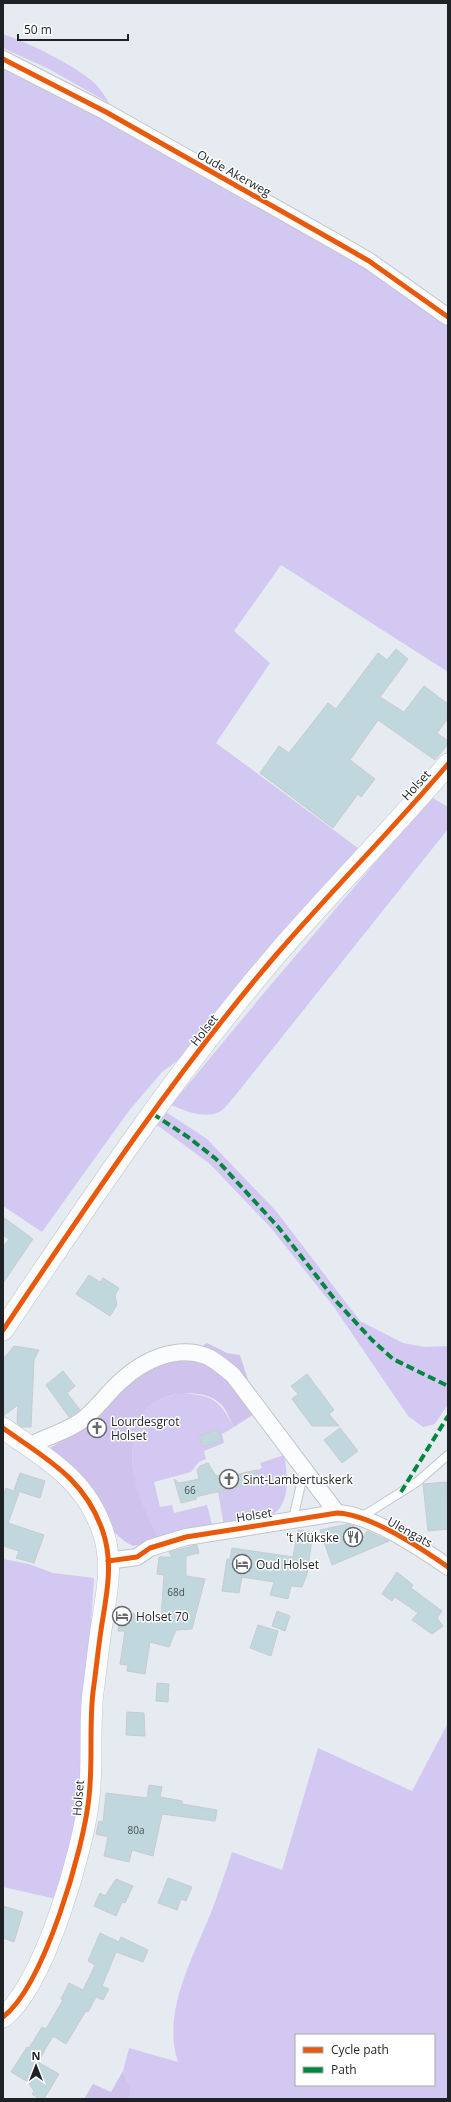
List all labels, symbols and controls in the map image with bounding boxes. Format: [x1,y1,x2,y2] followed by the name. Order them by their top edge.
[18,16,128,42] scale bar
[24,21,52,38] text: 50 m
[194,146,274,201] street label: Oude Akerweg
[398,766,434,804] street label: Holset
[186,1011,222,1049] street label: Holset
[111,1413,179,1444] place label: Lourdesgrot Holset
[86,1417,108,1439] church icon: Lourdesgrot Holset
[218,1468,240,1490] church icon: Sint-Lambertuskerk
[243,1471,353,1488] place label: Sint-Lambertuskerk
[184,1483,196,1497] house number: 66
[235,1504,273,1526] street label: Holset
[384,1513,436,1551] street label: Ulengats
[342,1526,364,1548] restaurant icon: 't Klükske
[286,1529,339,1546] place label: 't Klükske
[231,1553,253,1575] hotel icon: Oud Holset
[256,1556,319,1573] place label: Oud Holset
[167,1585,185,1599] house number: 68d
[111,1605,133,1627] hotel icon: Holset 70
[136,1608,189,1625] place label: Holset 70
[68,1779,88,1817] street label: Holset
[128,1823,145,1837] house number: 80a
[295,2034,435,2086] legend
[331,2041,389,2058] text: Cycle path
[16,2046,56,2086] north arrow
[32,2048,40,2063] text: N
[331,2061,357,2078] text: Path

